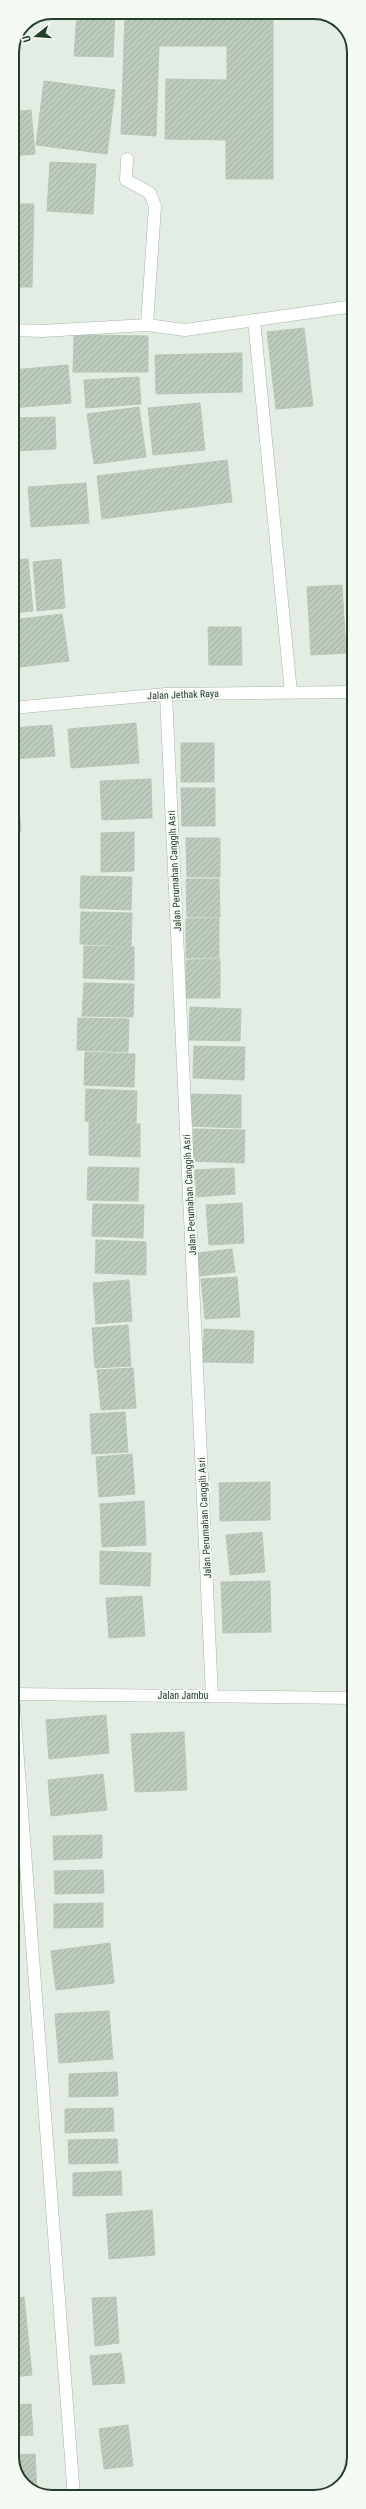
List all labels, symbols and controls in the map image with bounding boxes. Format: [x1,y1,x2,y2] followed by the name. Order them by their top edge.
[16,16,56,56] north arrow
[20,34,34,44] text: U
[147,688,219,701] street label: Jalan Jethak Raya
[166,810,183,932] street label: Jalan Perumahan Canggih Asri
[181,1134,198,1256] street label: Jalan Perumahan Canggih Asri
[196,1457,213,1579] street label: Jalan Perumahan Canggih Asri
[158,1690,209,1701] street label: Jalan Jambu

